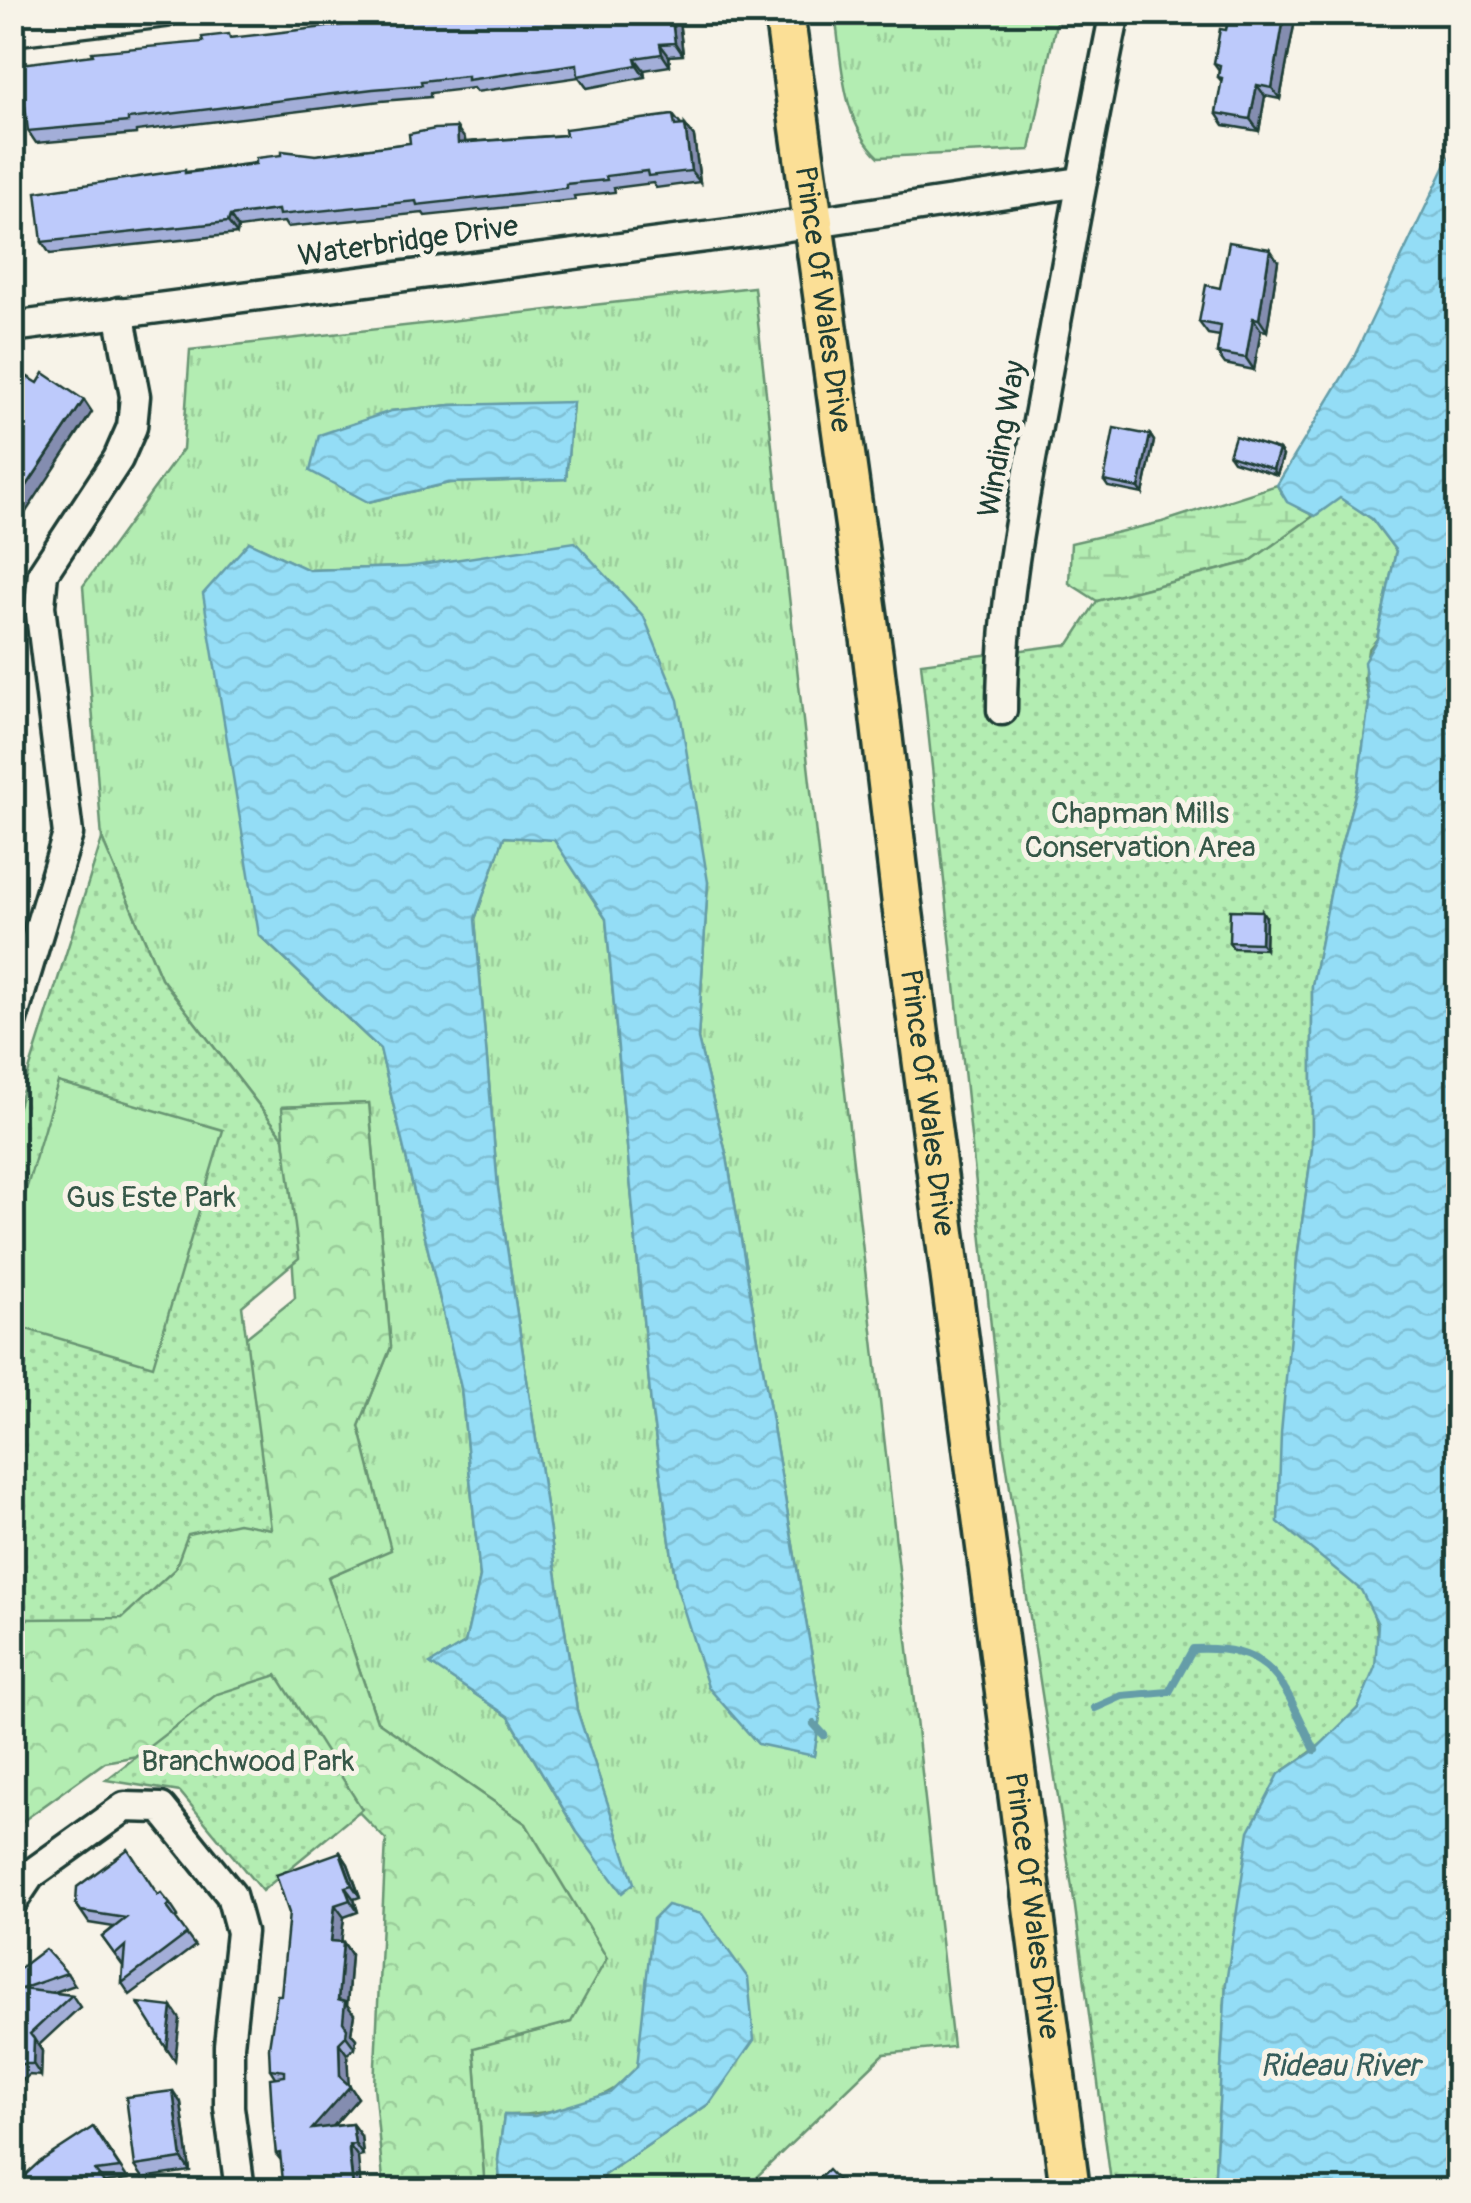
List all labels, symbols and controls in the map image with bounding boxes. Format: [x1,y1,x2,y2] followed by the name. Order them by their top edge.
[787,164,860,435] street label: Prince Of Wales Drive
[296,207,521,275] street label: Waterbridge Drive
[970,358,1034,520] street label: Winding Way
[1024,795,1256,866] park label: Chapman Mills Conservation Area
[892,967,964,1238] street label: Prince Of Wales Drive
[66,1179,236,1216] park label: Gus Este Park
[141,1743,355,1780] park label: Branchwood Park
[997,1770,1069,2041] street label: Prince Of Wales Drive
[1260,2046,1424,2086] water label: Rideau River

